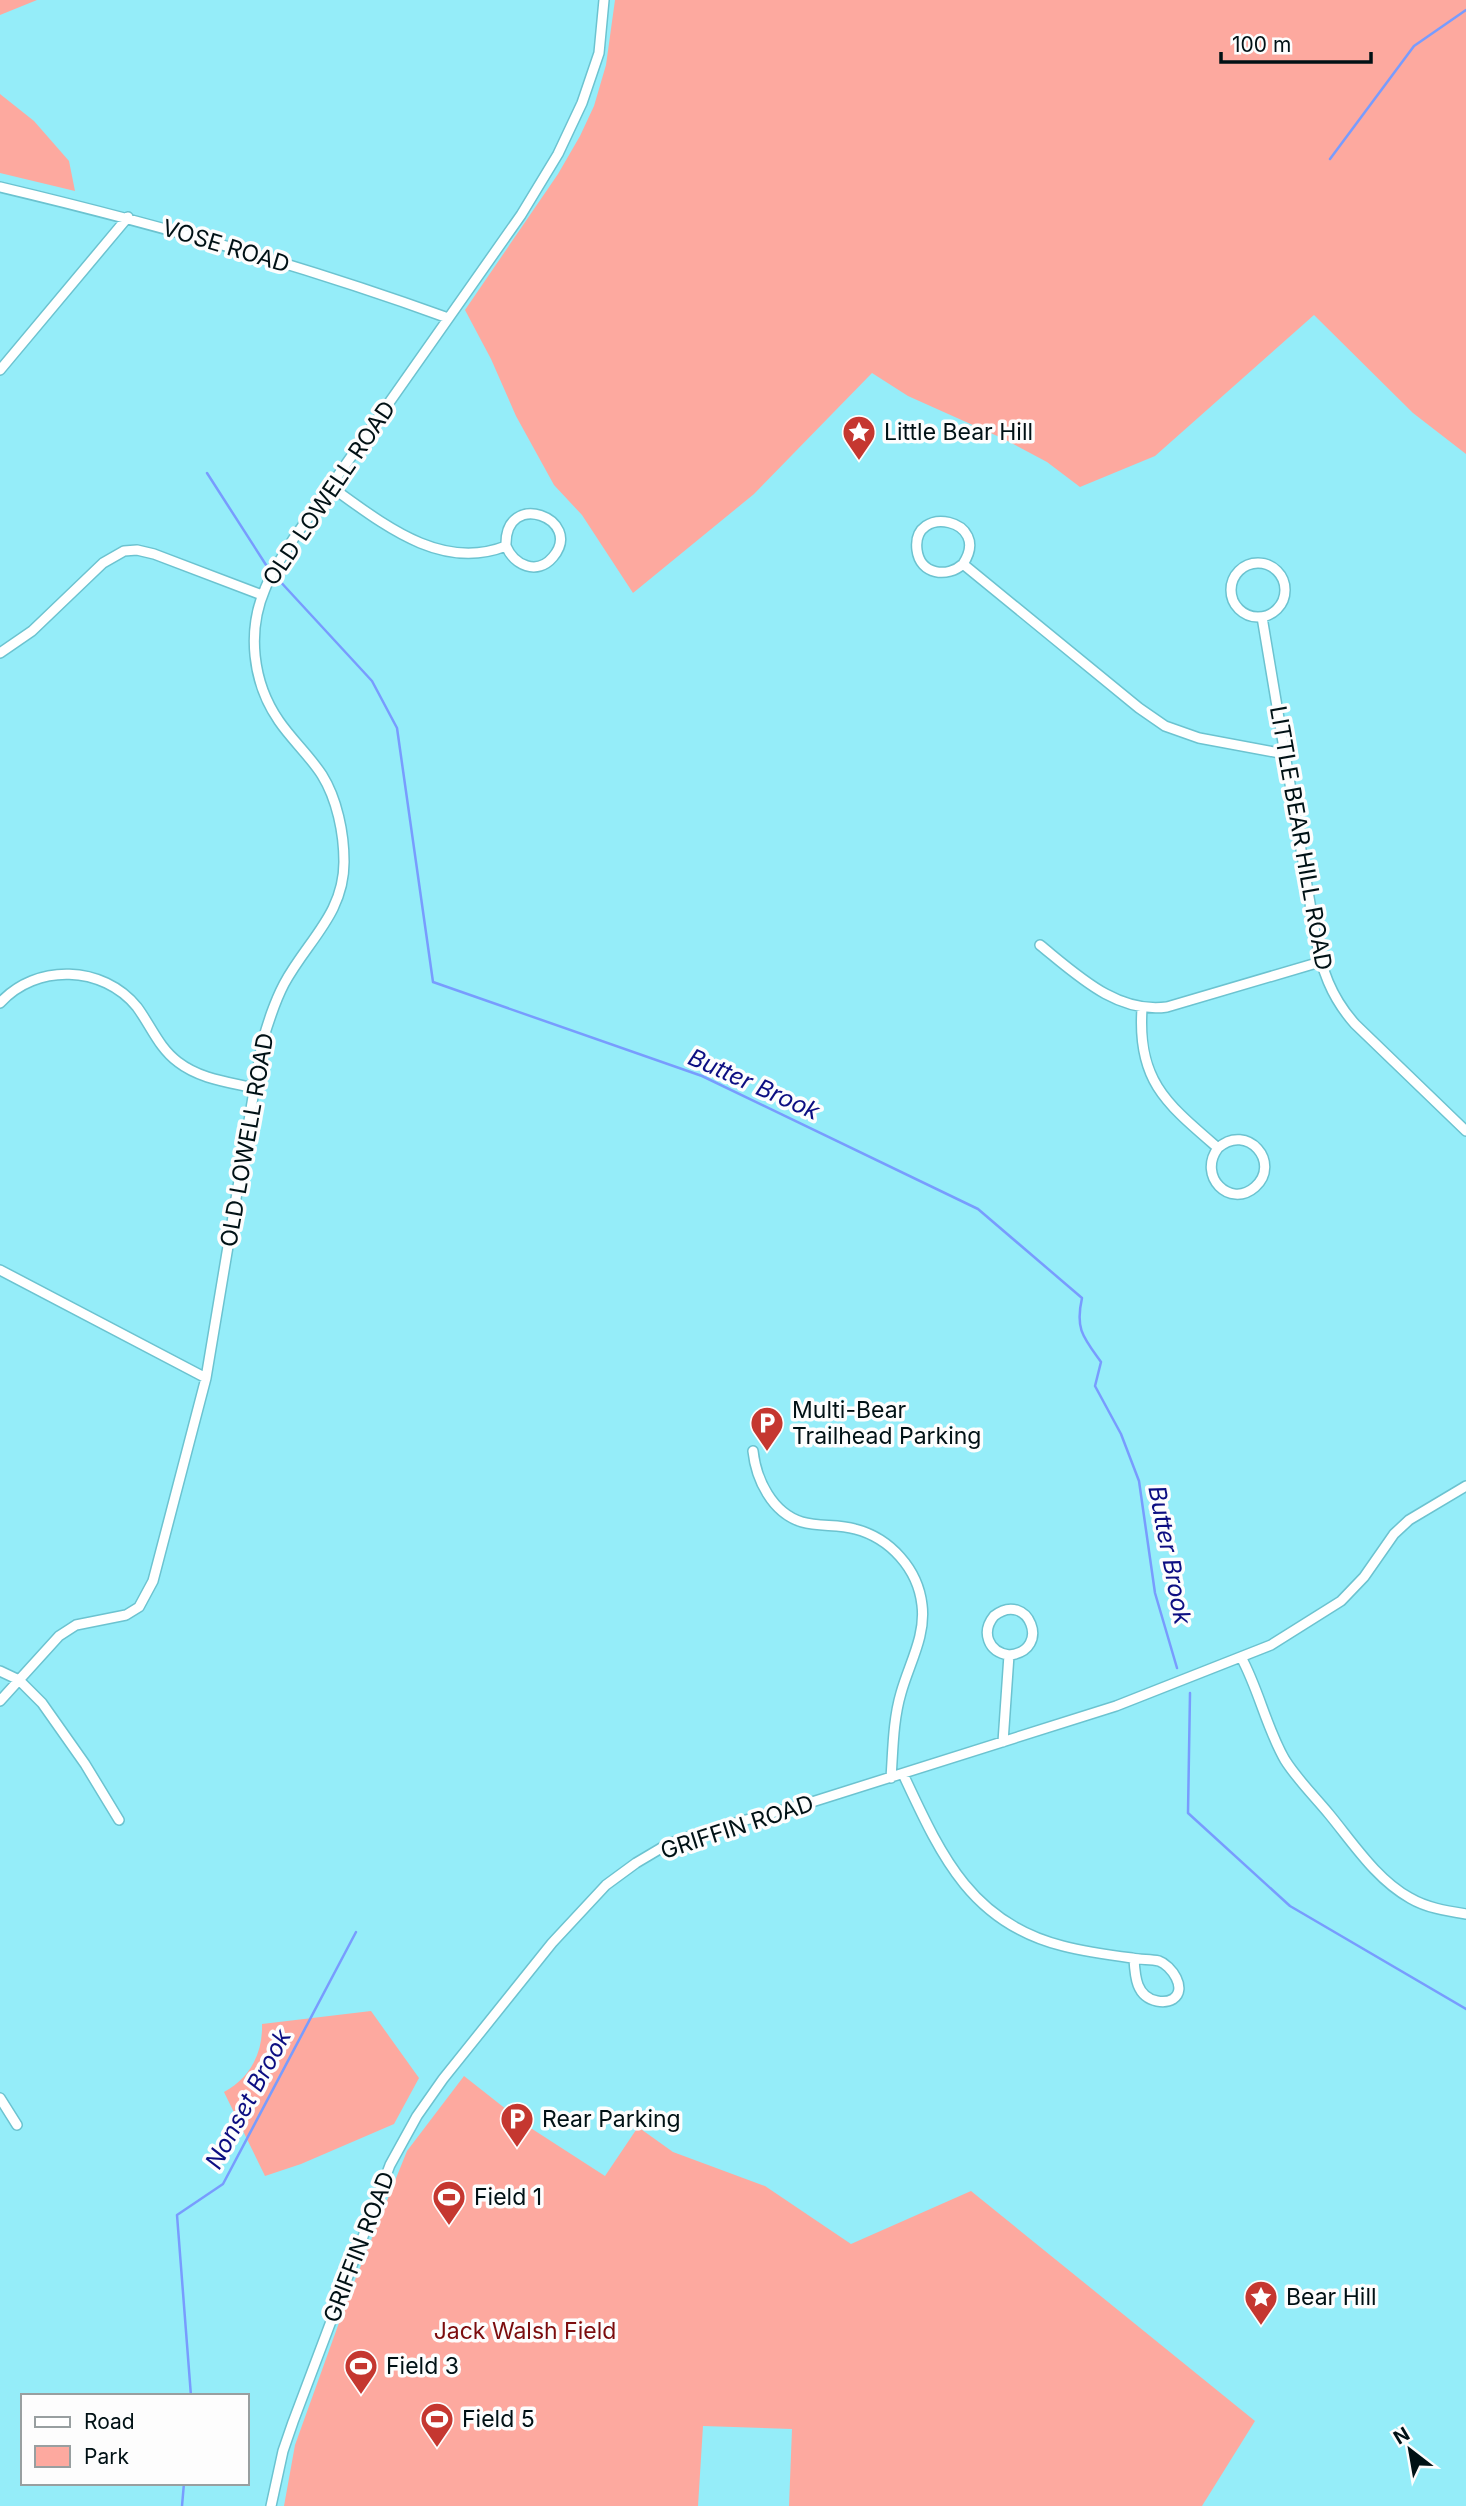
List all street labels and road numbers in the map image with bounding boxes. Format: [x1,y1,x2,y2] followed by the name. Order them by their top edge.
[159,213,293,279] street label: VOSE ROAD
[257,395,401,591] street label: OLD LOWELL ROAD
[1264,704,1338,972] street label: LITTLE BEAR HILL ROAD
[214,1031,280,1249] street label: OLD LOWELL ROAD
[657,1789,817,1865] street label: GRIFFIN ROAD
[317,2168,401,2326] street label: GRIFFIN ROAD

